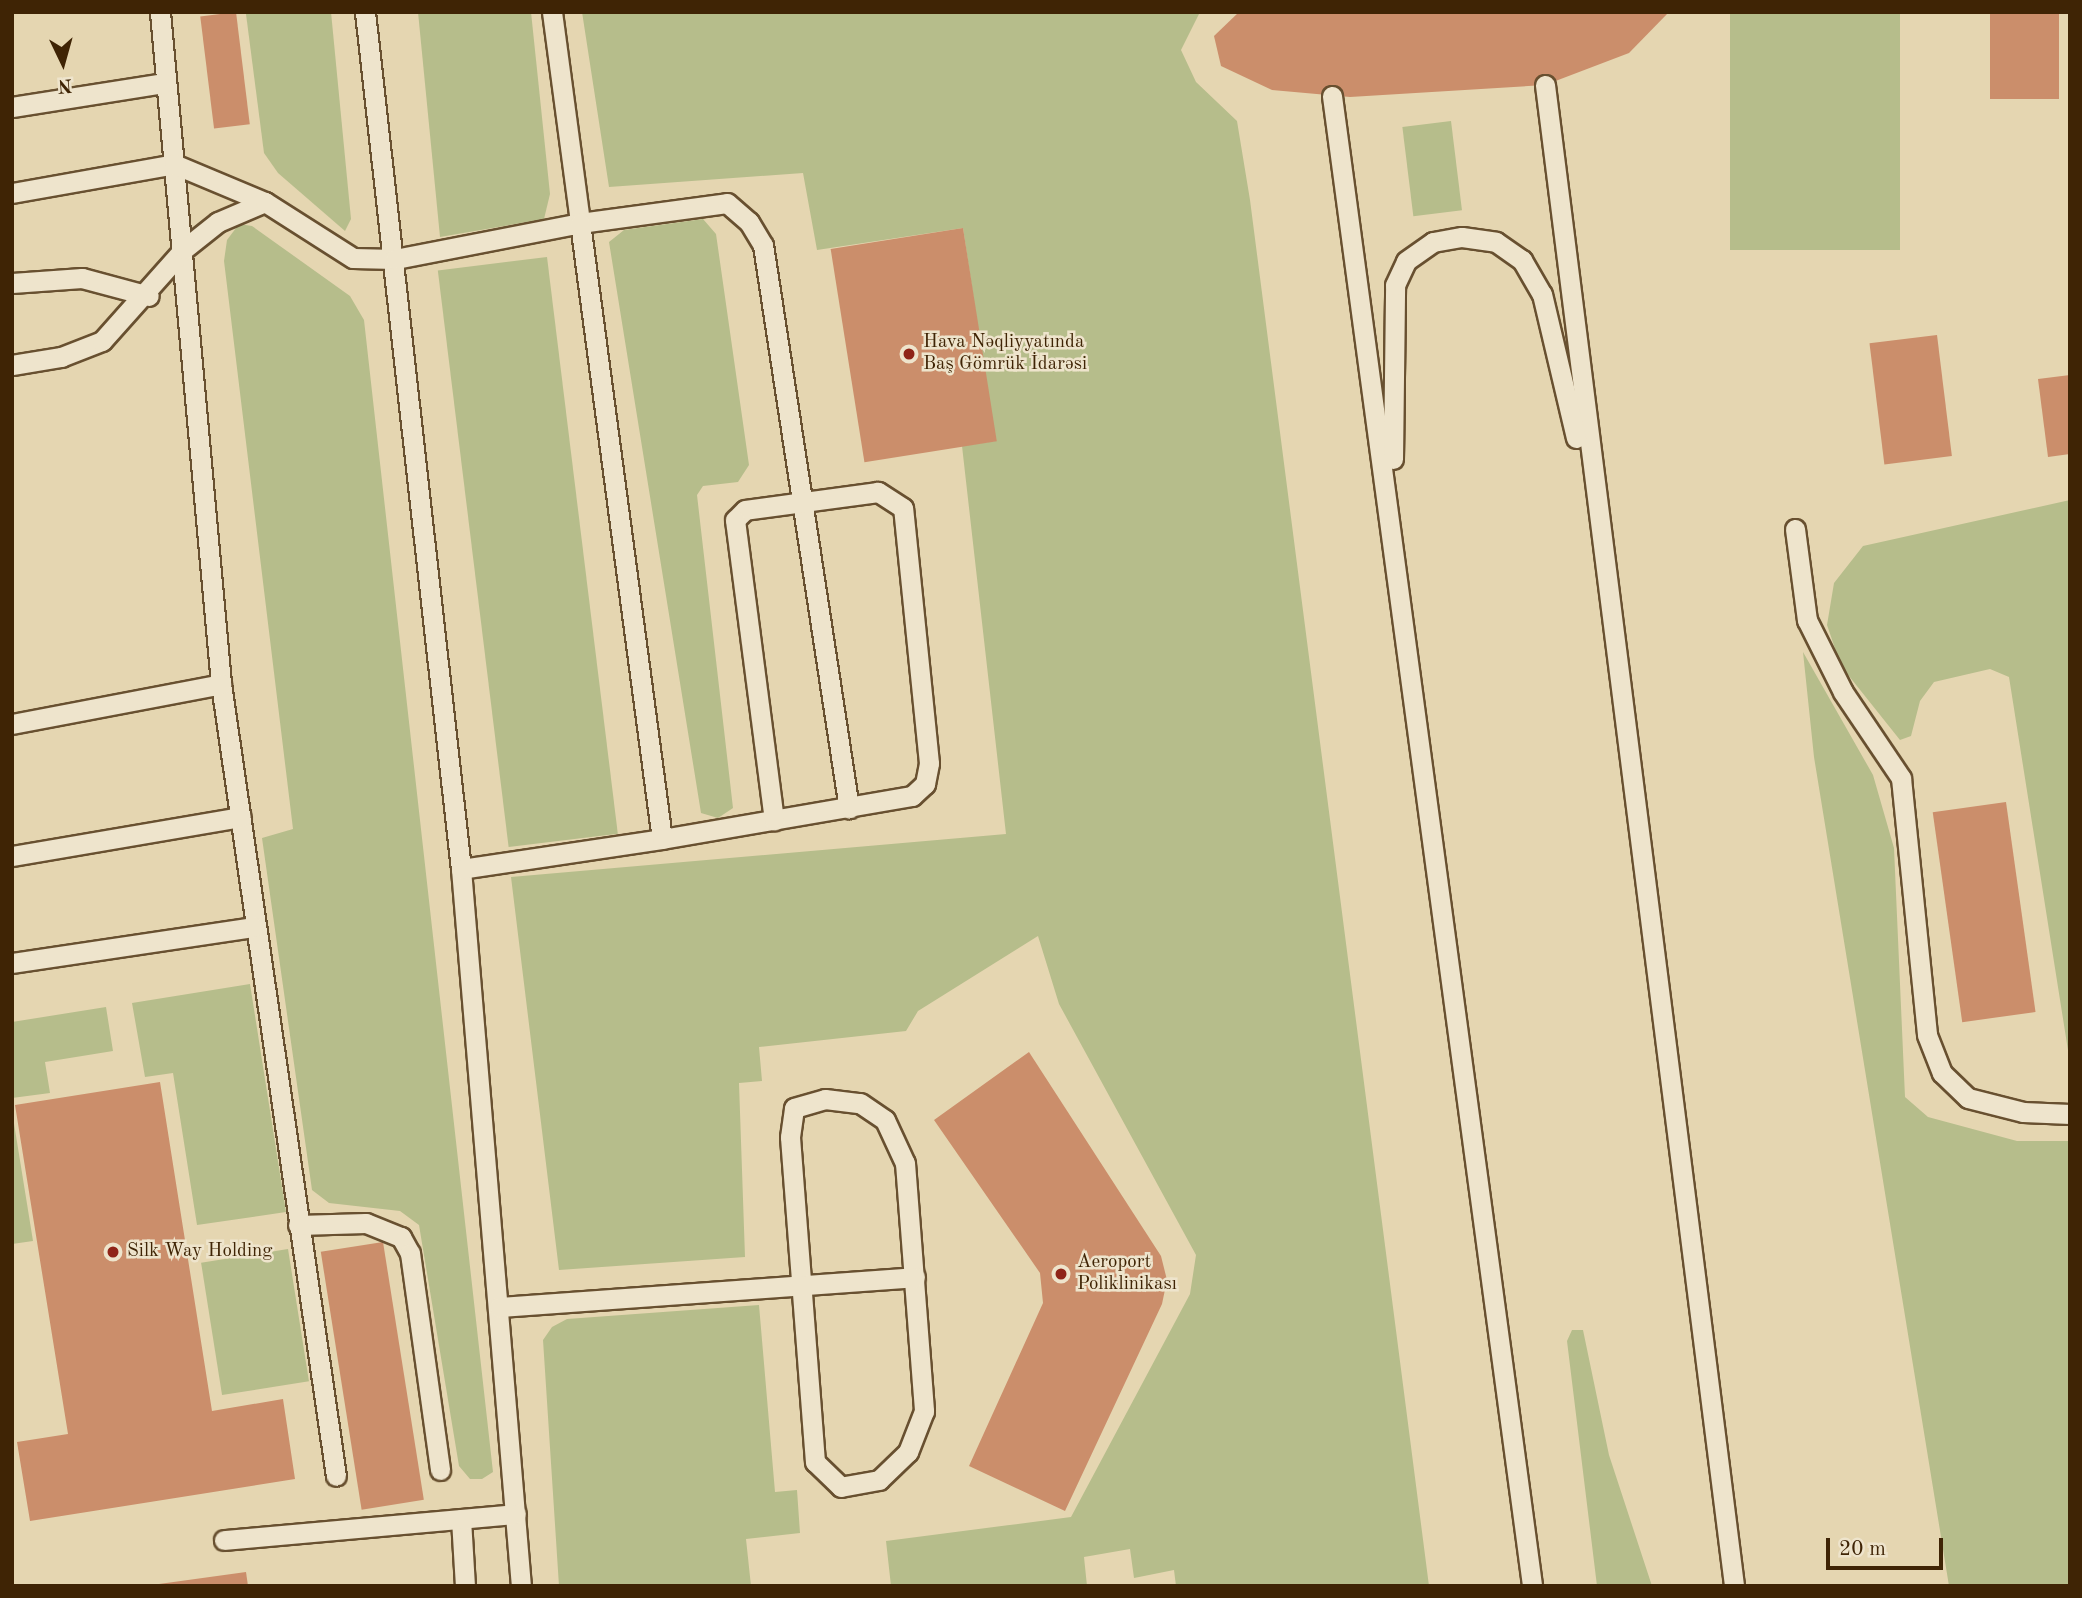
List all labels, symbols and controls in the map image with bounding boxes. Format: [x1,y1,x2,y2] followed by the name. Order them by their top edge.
[28,28,98,98] north arrow
[57,74,73,95] text: N
[923,332,1087,376] place label: Hava Nəqliyyatında Baş Gömrük İdarəsi
[901,346,917,362] marker: Hava Nəqliyyatında Baş Gömrük İdarəsi
[127,1241,273,1263] place label: Silk Way Holding
[105,1244,121,1260] marker: Silk Way Holding
[1077,1252,1177,1296] place label: Aeroport Poliklinikası
[1051,1264,1071,1284] marker: Aeroport Poliklinikası
[1830,1524,1947,1568] scale bar
[1839,1539,1886,1560] text: 20 m

